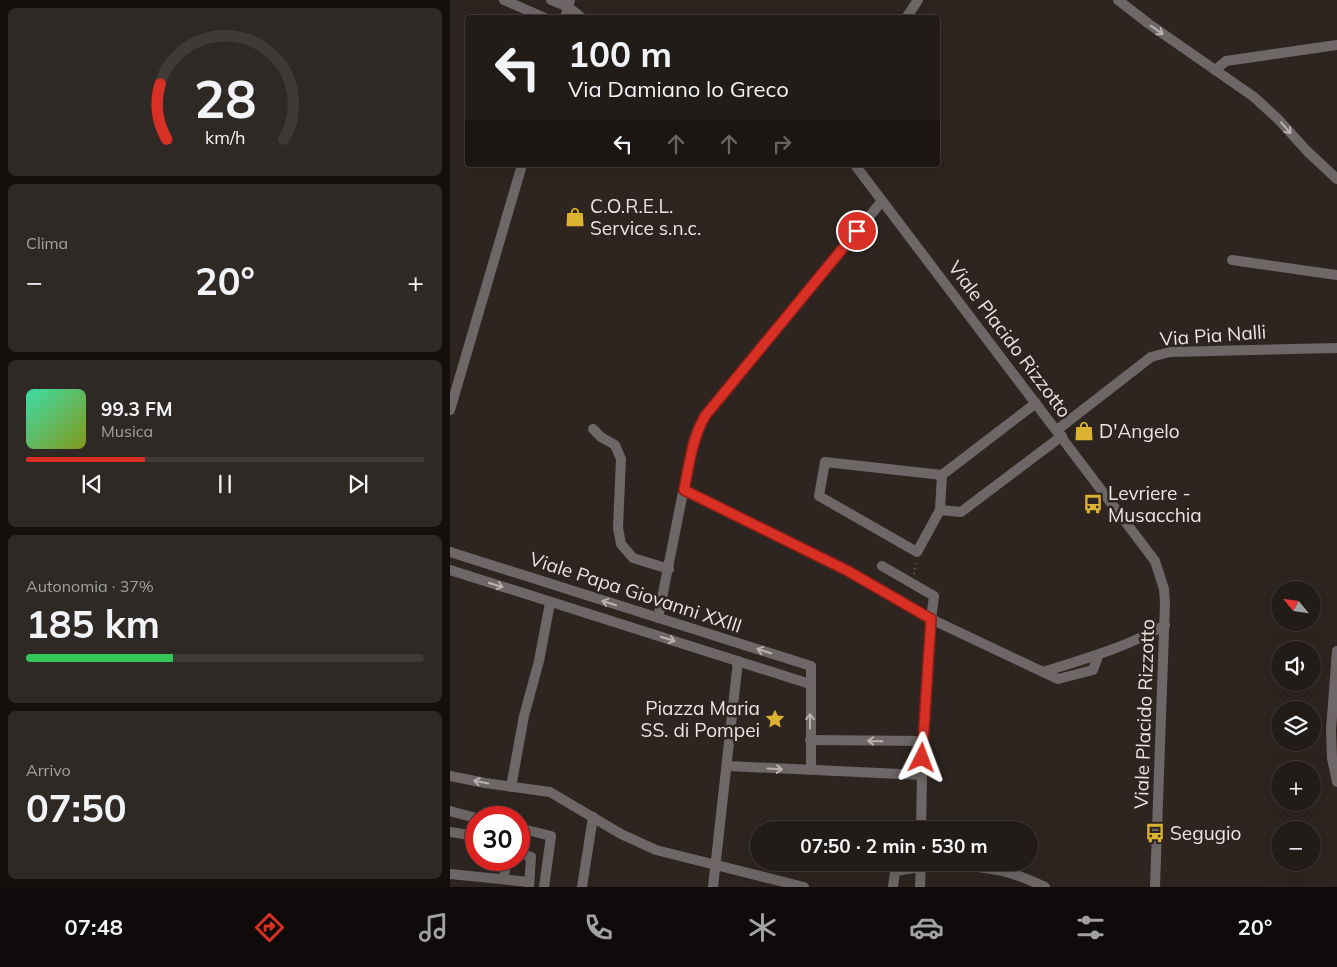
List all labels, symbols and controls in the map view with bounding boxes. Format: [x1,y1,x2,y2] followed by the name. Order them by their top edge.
[1150,25,1164,35] one-way arrow
[568,32,672,76] text: 100 m
[485,35,550,100] icon: left
[194,66,256,131] text: 28
[568,75,789,103] text: Via Damiano lo Greco
[1280,121,1292,134] one-way arrow
[205,126,245,148] text: km/h
[609,130,637,158] icon: left
[662,130,690,158] icon: ahead
[715,130,743,158] icon: ahead
[768,130,796,158] icon: right
[590,194,701,240] place label: C.O.R.E.L. Service s.n.c.
[564,206,586,228] shop icon: C.O.R.E.L. Service s.n.c.
[836,210,878,252] pin
[843,217,871,245] icon: arrive
[26,233,68,253] text: Clima
[943,256,1077,422] street label: Viale Placido Rizzotto
[195,257,255,305] text: 20°
[26,264,43,299] text: −
[407,264,424,299] text: +
[1159,319,1267,351] street label: Via Pia Nalli
[101,397,173,421] text: 99.3 FM
[1099,419,1180,443] place label: D'Angelo
[1073,420,1095,442] shop icon: D'Angelo
[101,421,153,441] text: Musica
[78,470,106,498] icon: previous
[211,470,239,498] icon: pause
[344,470,372,498] icon: next
[1108,481,1202,527] place label: Levriere - Musacchia
[1082,493,1104,515] bus stop icon: Levriere - Musacchia
[527,546,745,638] street label: Viale Papa Giovanni XXIII
[26,576,154,596] text: Autonomia · 37%
[488,581,504,590] one-way arrow
[1271,581,1321,631] north arrow
[1271,581,1321,871] map controls
[602,597,618,607] one-way arrow
[26,600,160,648] text: 185 km
[1129,619,1159,809] street label: Viale Placido Rizzotto
[660,635,676,645] one-way arrow
[1271,641,1321,691] button: sound
[757,646,773,656] one-way arrow
[641,696,760,742] place label: Piazza Maria SS. di Pompei
[1271,701,1321,751] button: layers
[764,708,786,730] place icon: Piazza Maria SS. di Pompei
[805,714,815,730] one-way arrow
[895,731,947,783] position arrow
[867,736,884,746] one-way arrow
[26,760,71,780] text: Arrivo
[1271,761,1321,811] button: +
[767,764,783,773] one-way arrow
[473,777,489,786] one-way arrow
[26,784,127,832] text: 07:50
[465,806,530,871] speed limit sign: 30
[1170,821,1241,845] place label: Segugio
[1271,821,1321,871] button: −
[1144,822,1166,844] bus stop icon: Segugio
[800,834,988,858] text: 07:50 · 2 min · 530 m
[252,910,287,945] icon: directions
[416,910,451,945] icon: music
[581,910,616,945] icon: phone
[745,910,780,945] icon: climate
[909,910,944,945] icon: car
[1073,910,1108,945] icon: filters
[65,913,123,941] text: 07:48
[1238,913,1272,941] text: 20°

